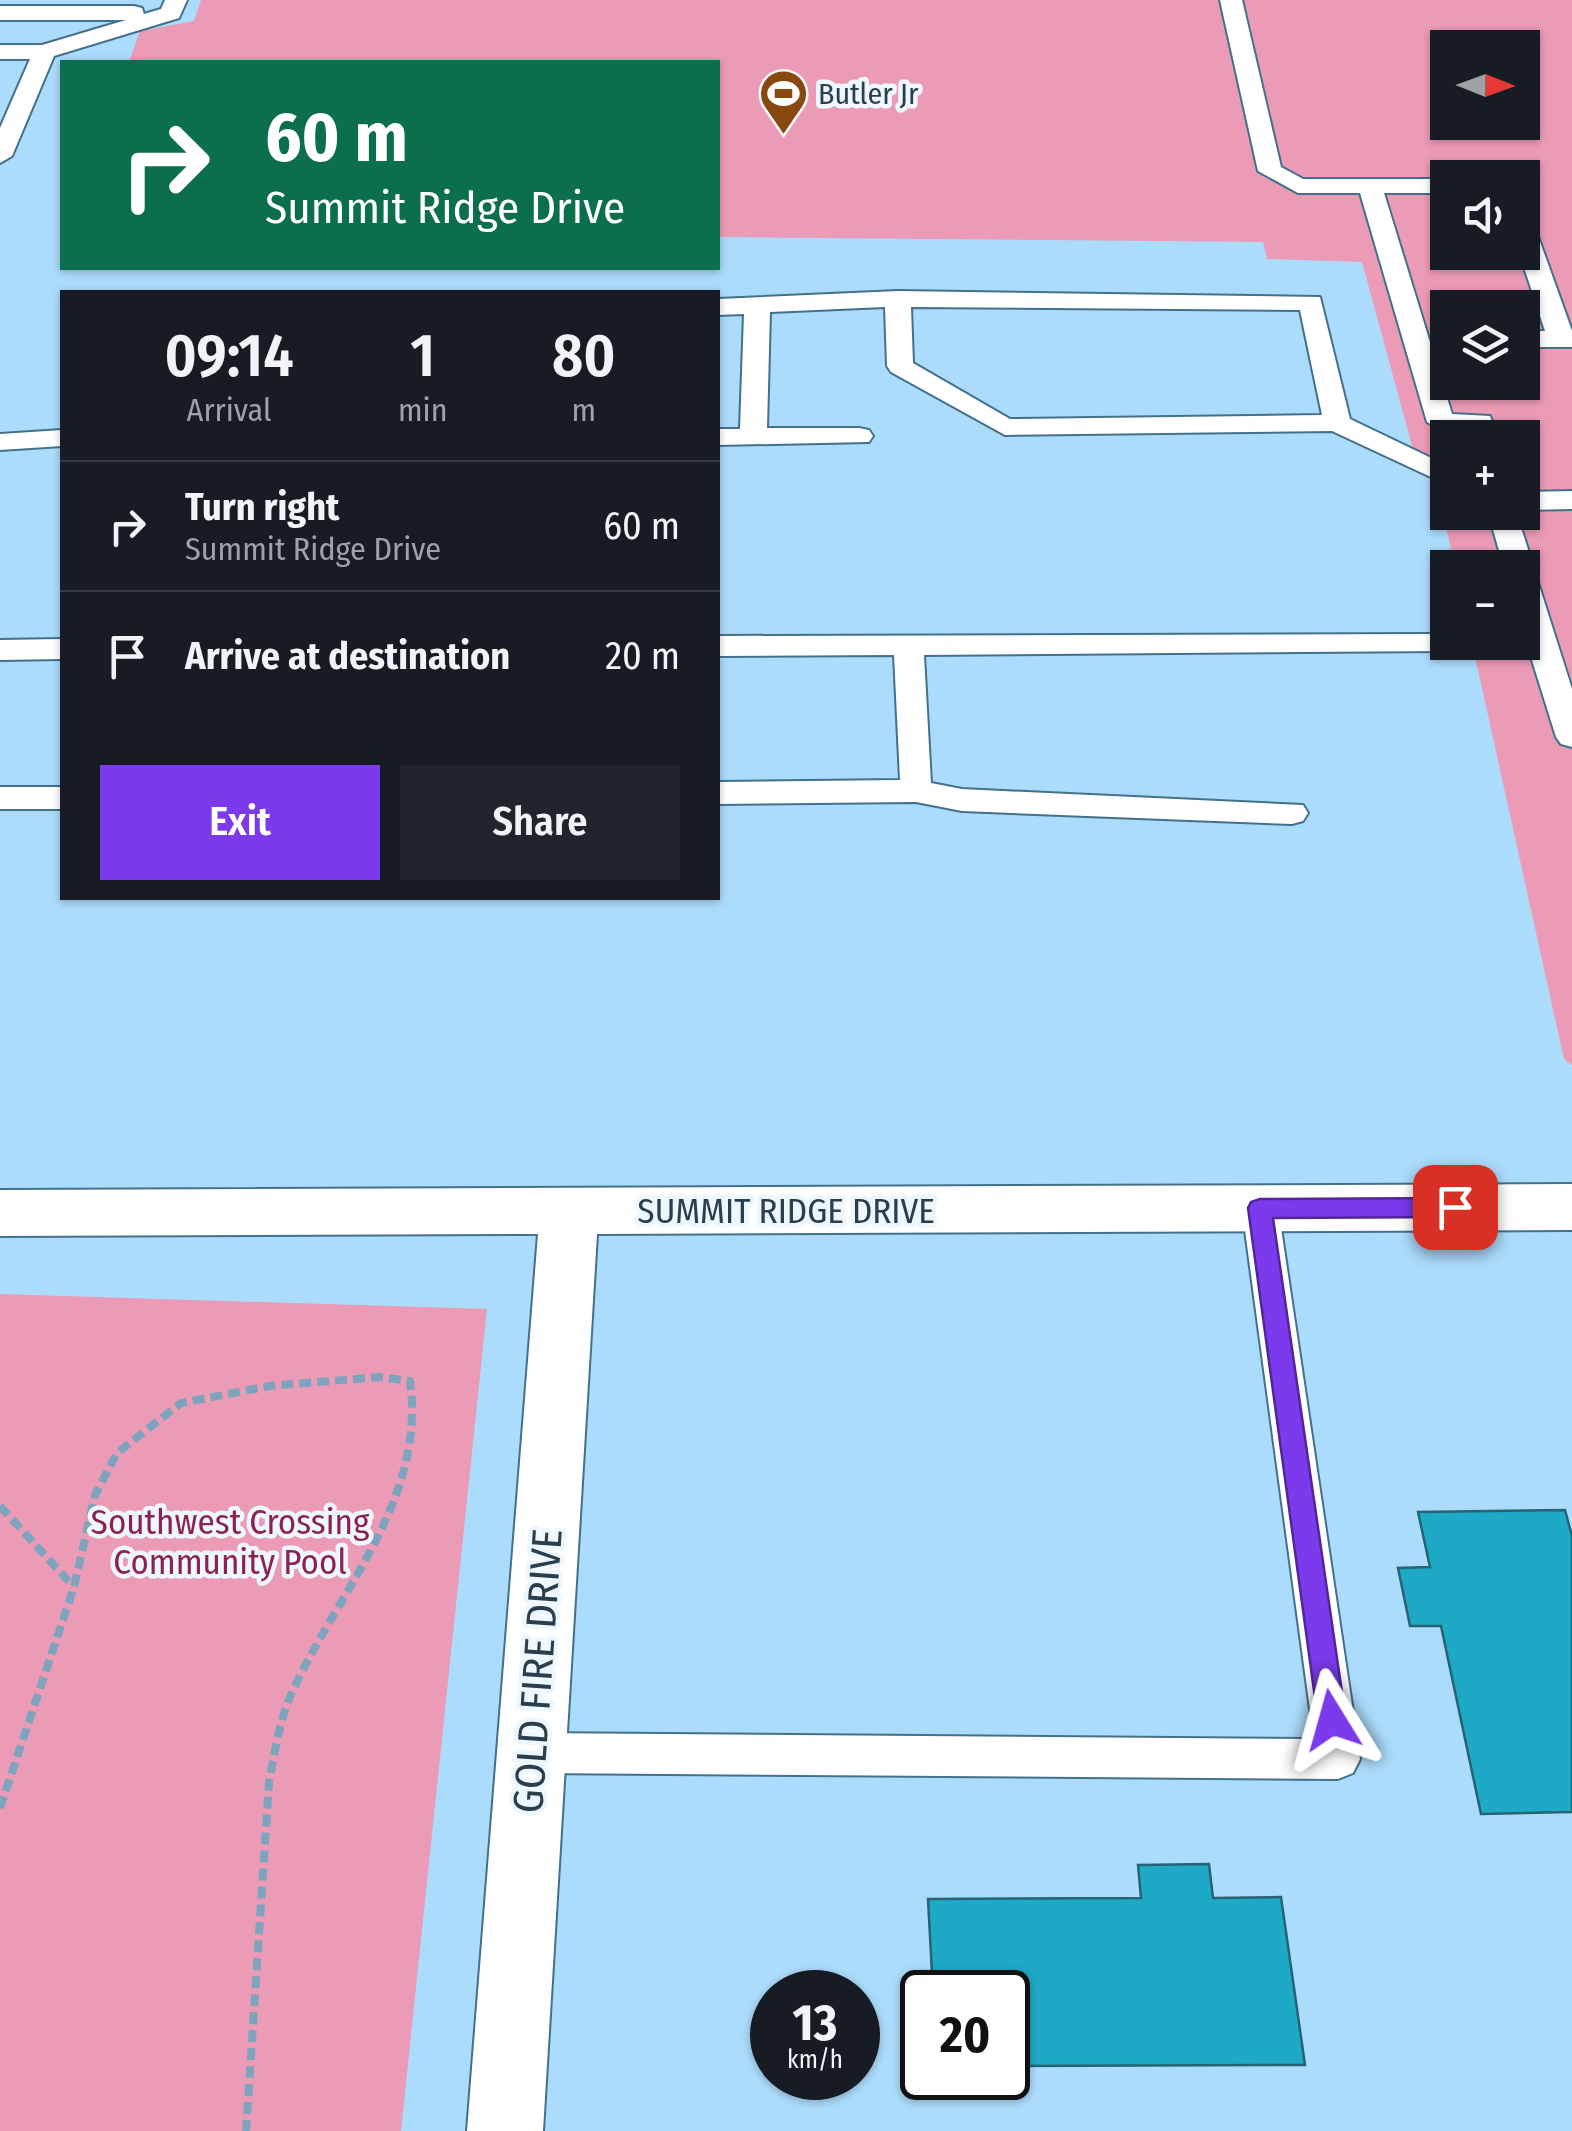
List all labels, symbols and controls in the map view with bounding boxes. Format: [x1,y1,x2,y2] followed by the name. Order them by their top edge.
[1430,30,1540,140] north arrow
[1430,30,1540,660] map controls
[757,68,809,136] sports icon: Butler Jr
[818,76,919,112] place label: Butler Jr
[265,96,408,180] text: 60 m
[100,100,230,230] icon: right
[1430,160,1540,270] button: sound
[265,181,625,235] text: Summit Ridge Drive
[1430,290,1540,400] button: layers
[164,320,294,392] text: 09:14
[410,320,435,392] text: 1
[552,320,616,392] text: 80
[187,391,271,429] text: Arrival
[398,391,448,429] text: min
[571,391,596,429] text: m
[1430,420,1540,530] button: +
[185,484,339,530] text: Turn right
[100,499,155,554] icon: right
[603,503,680,549] text: 60 m
[185,530,441,568] text: Summit Ridge Drive
[1430,550,1540,660] button: −
[100,629,155,684] icon: arrive
[185,633,510,679] text: Arrive at destination
[605,633,680,679] text: 20 m
[100,765,380,880] button: Exit
[400,765,680,880] button: Share
[1413,1165,1498,1250] pin
[1428,1180,1483,1235] icon: arrive
[637,1190,935,1232] street label: SUMMIT RIDGE DRIVE
[91,1501,370,1583] park label: Southwest Crossing Community Pool
[503,1527,573,1815] street label: GOLD FIRE DRIVE
[1280,1668,1384,1772] position arrow
[900,1970,1030,2100] speed limit sign: 20
[793,1993,837,2053] text: 13
[787,2045,843,2075] text: km/h

